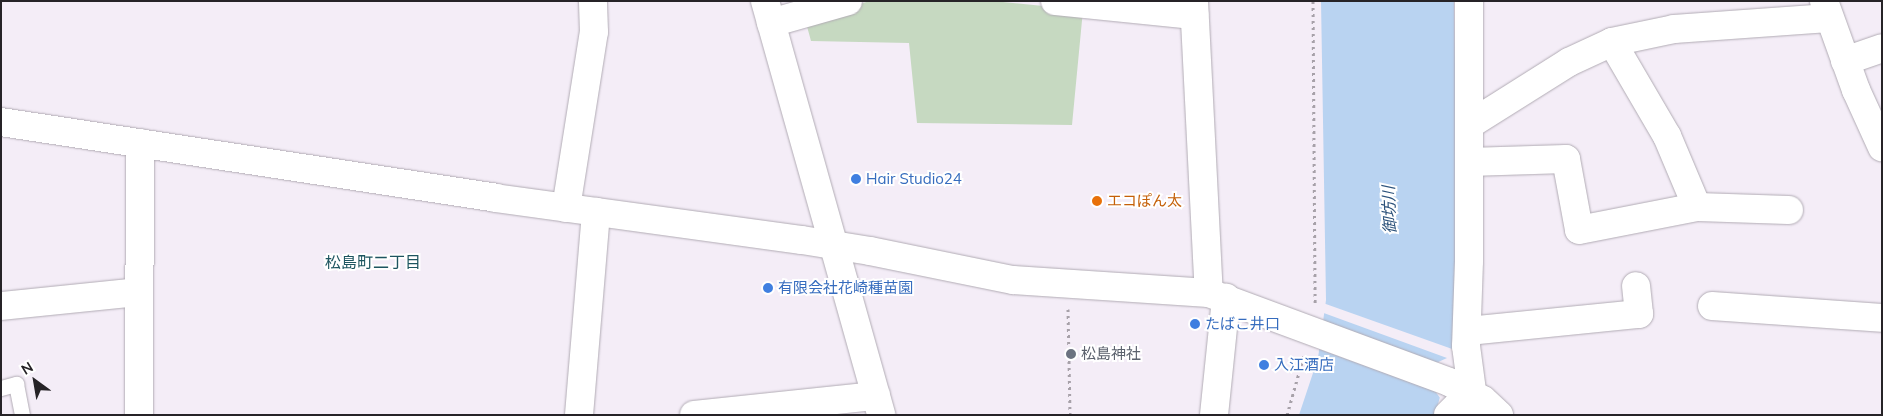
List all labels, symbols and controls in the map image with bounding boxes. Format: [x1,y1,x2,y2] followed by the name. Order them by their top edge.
[866,170,962,188] place label: Hair Studio24
[850,173,862,185] marker: Hair Studio24
[1379,186,1399,234] water label: 御坊川
[1107,192,1182,210] place label: エコぽん太
[1091,195,1103,207] marker: エコぽん太
[325,252,421,272] district label: 松島町二丁目
[778,279,913,297] place label: 有限会社花崎種苗園
[762,282,774,294] marker: 有限会社花崎種苗園
[1205,315,1280,333] place label: たばこ井口
[1189,318,1201,330] marker: たばこ井口
[1081,345,1141,363] place label: 松島神社
[1065,348,1077,360] marker: 松島神社
[10,356,60,406] north arrow
[1274,356,1334,374] place label: 入江酒店
[18,358,36,379] text: N
[1258,359,1270,371] marker: 入江酒店

